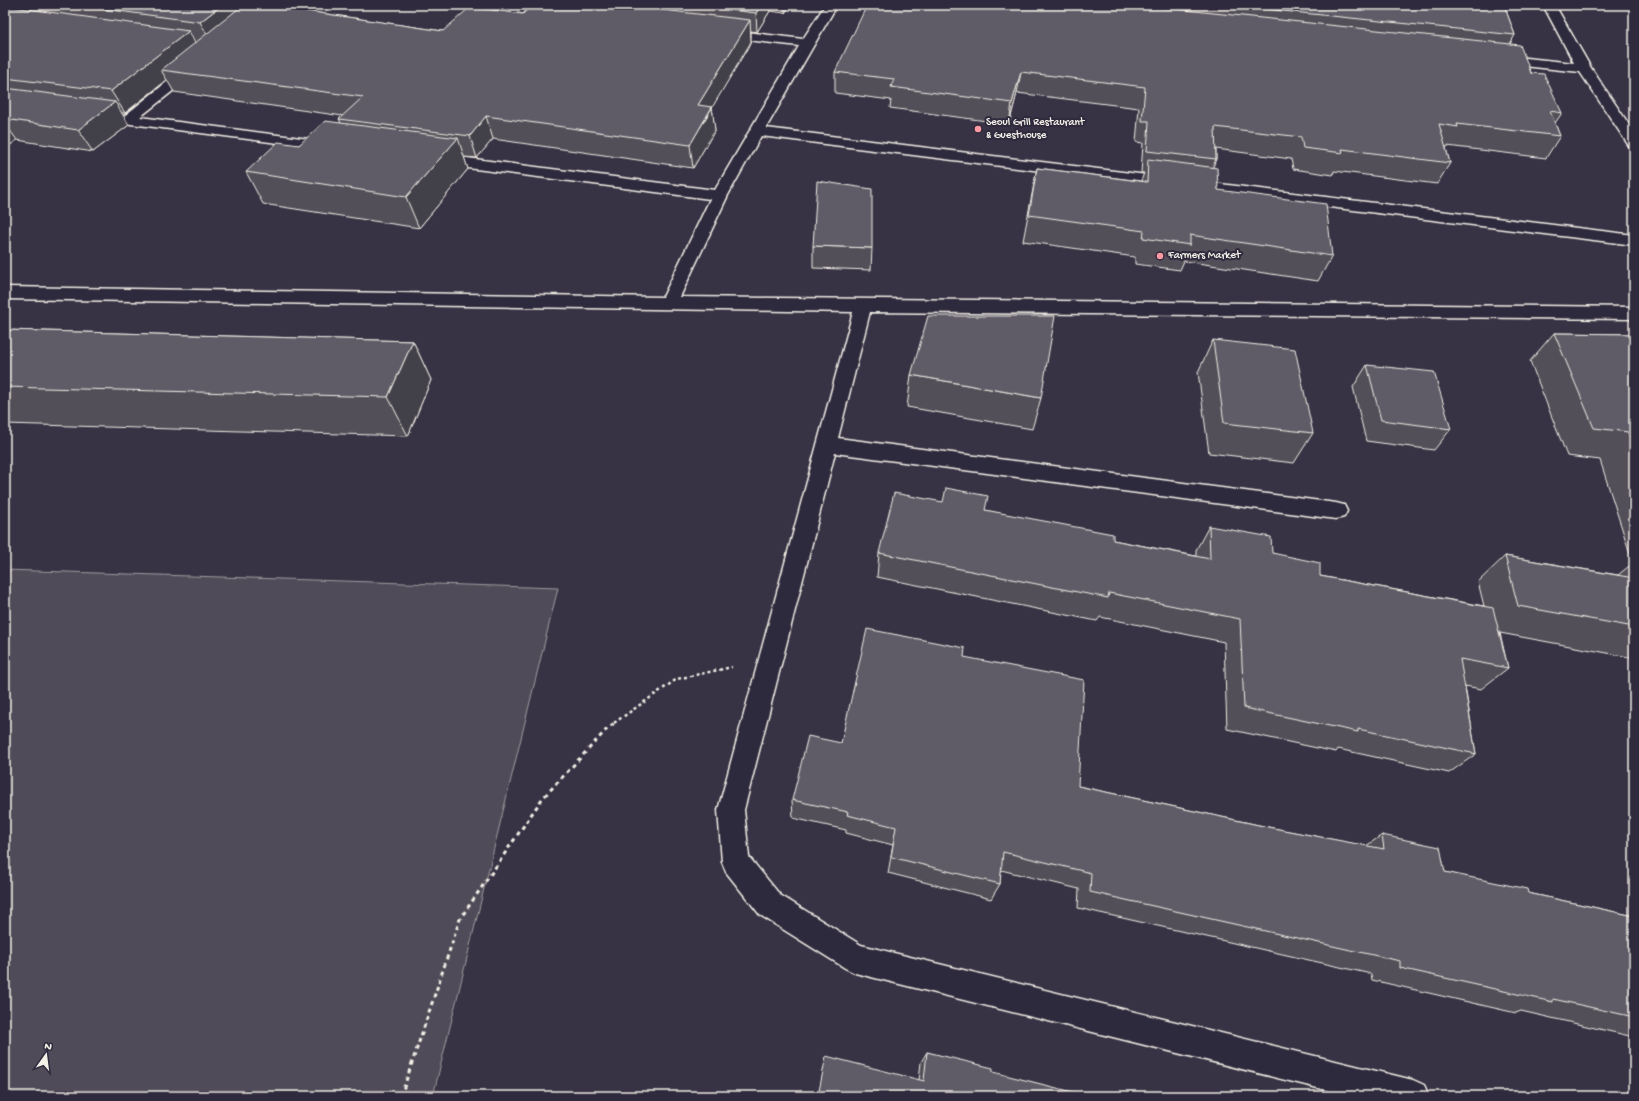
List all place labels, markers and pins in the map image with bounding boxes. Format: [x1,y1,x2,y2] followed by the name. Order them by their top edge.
[986,117,1086,142] place label: Seoul Grill Restaurant & Guesthouse
[973,124,983,134] marker: Seoul Grill Restaurant & Guesthouse
[1167,250,1242,262] place label: Farmers Market
[1155,251,1165,261] marker: Farmers Market

